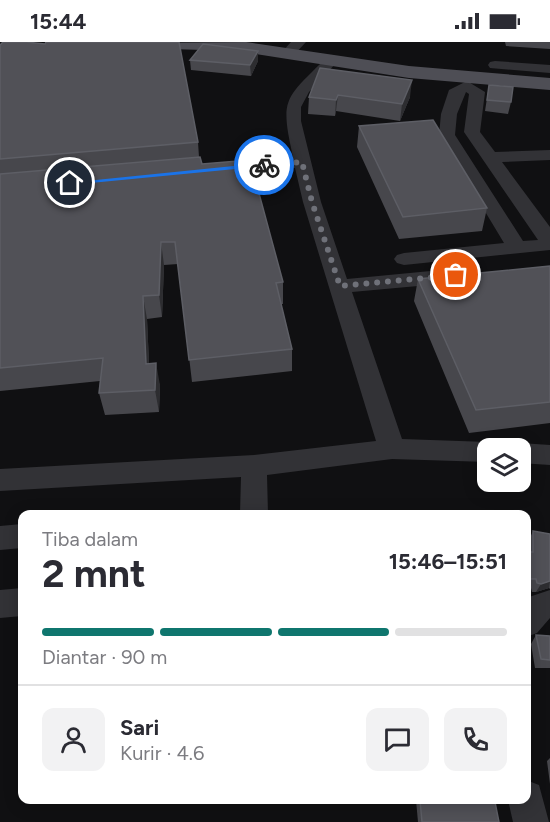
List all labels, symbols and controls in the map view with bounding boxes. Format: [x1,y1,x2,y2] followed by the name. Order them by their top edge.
[30,8,87,35] text: 15:44
[234,135,294,195] courier
[248,149,281,182] icon: bike
[44,157,95,208] pin
[53,166,86,199] icon: home
[430,249,481,300] pin
[439,258,472,291] icon: bag
[477,438,531,492] map controls
[477,438,531,492] button: layers
[42,527,138,551] text: Tiba dalam
[389,548,507,575] text: 15:46–15:51
[42,550,146,597] text: 2 mnt
[42,645,167,669] text: Diantar · 90 m
[42,708,105,771] button: person
[366,708,429,771] button: chat
[444,708,507,771] button: phone
[120,714,159,741] text: Sari
[120,741,204,765] text: Kurir · 4.6

